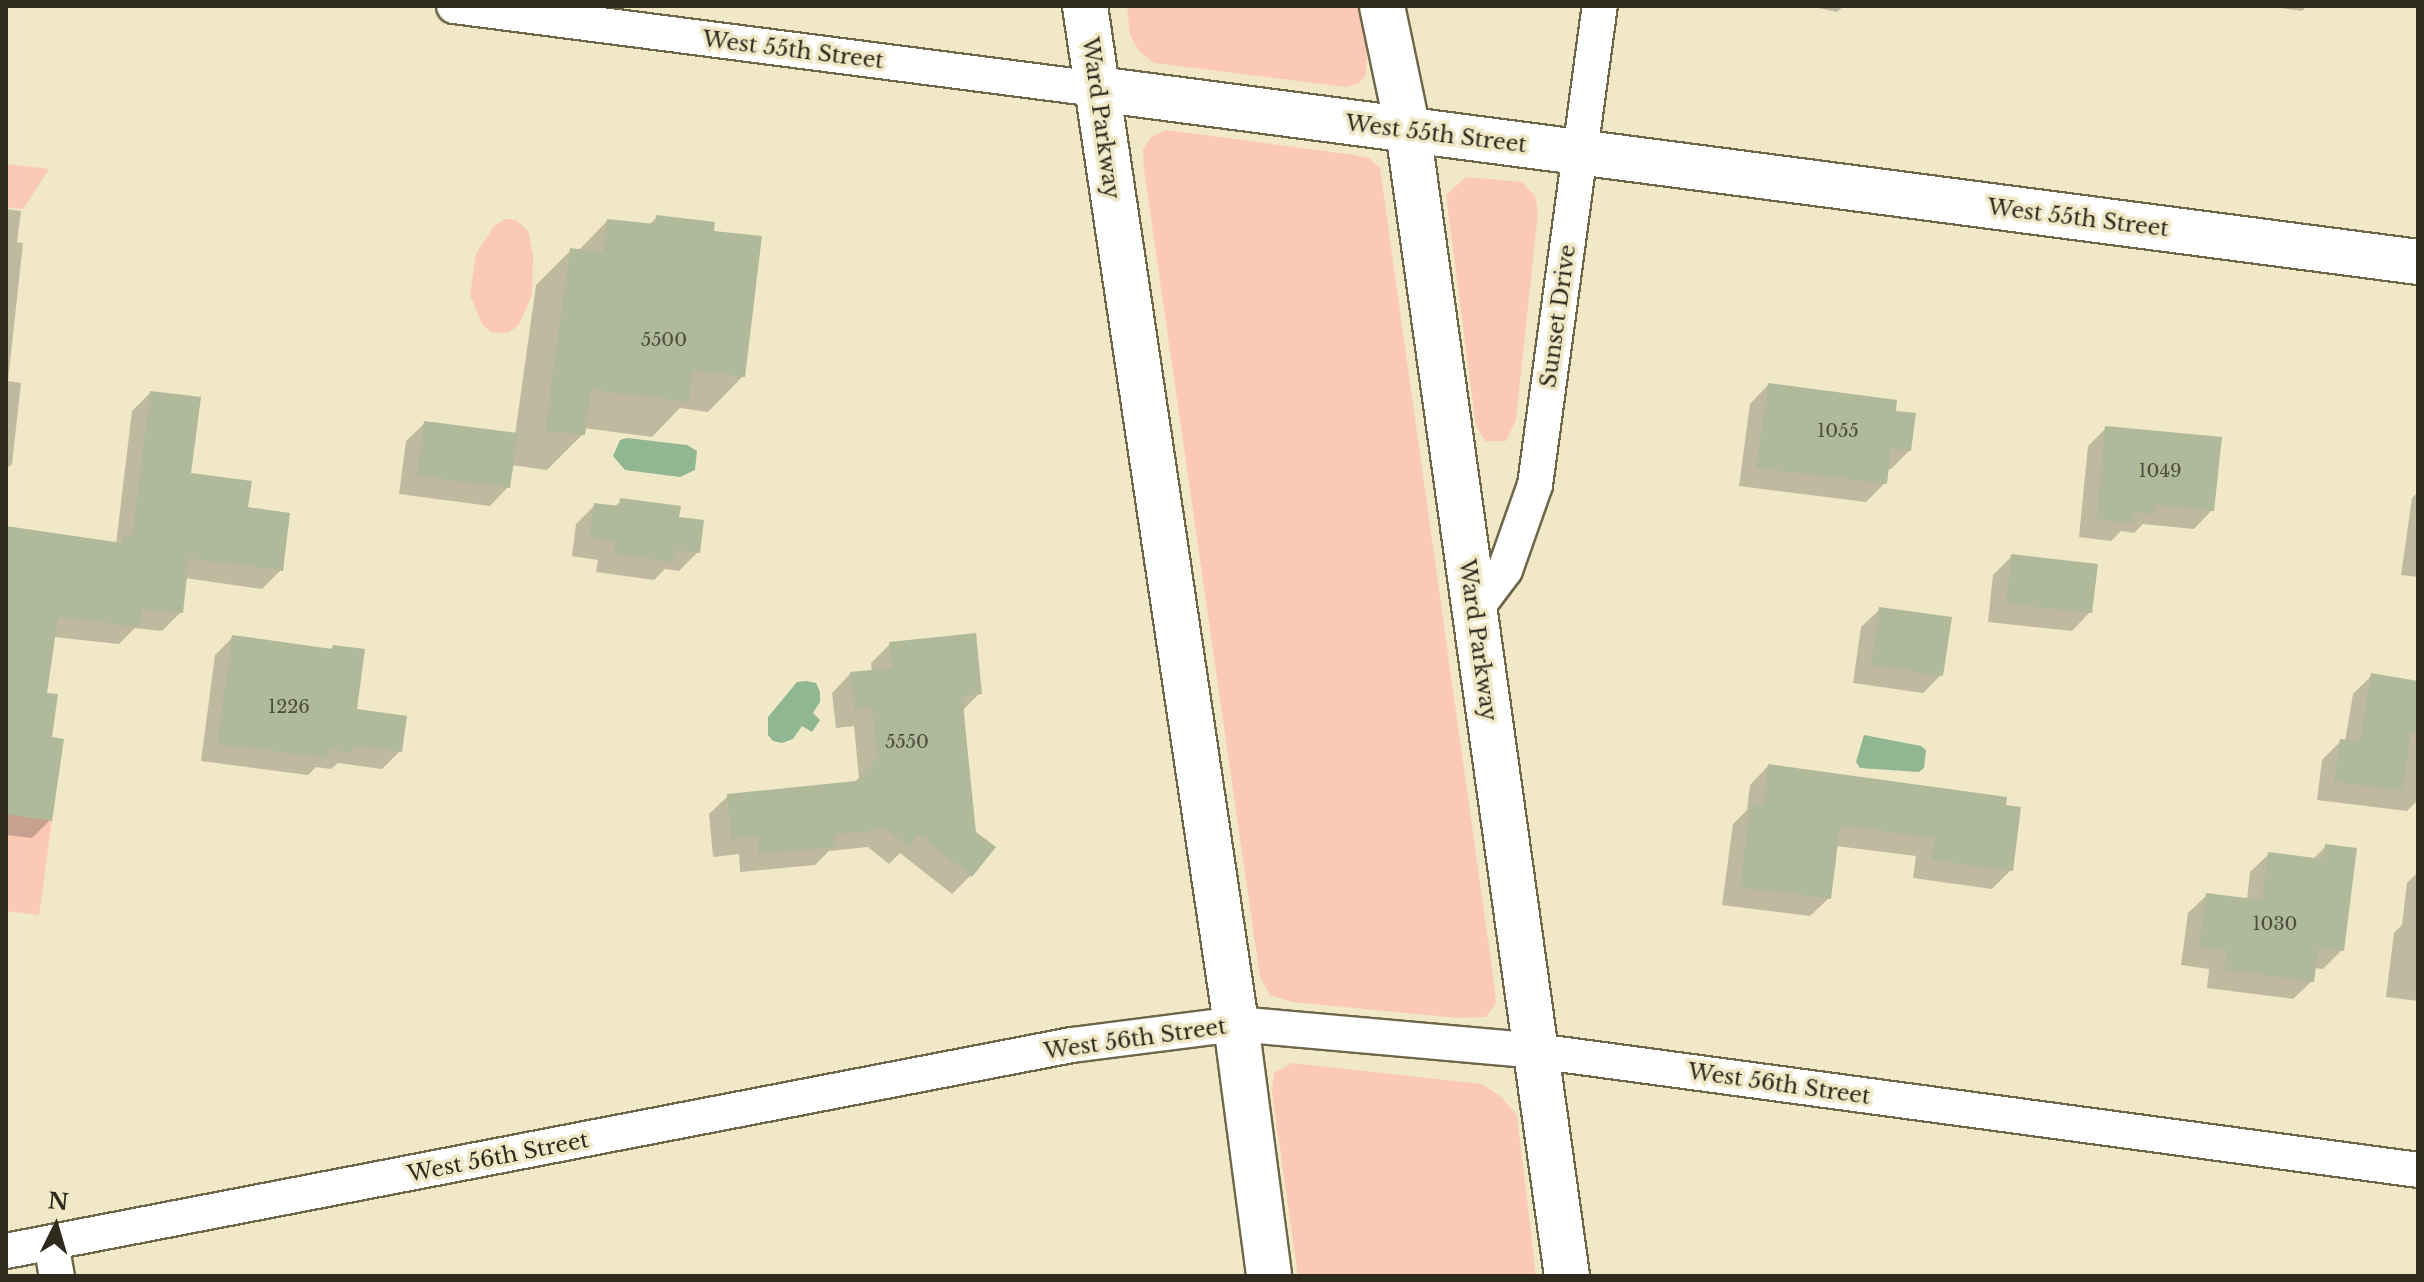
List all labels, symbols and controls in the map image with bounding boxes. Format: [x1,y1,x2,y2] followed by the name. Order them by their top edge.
[701,26,885,74] street label: West 55th Street
[1077,35,1125,201] street label: Ward Parkway
[1344,110,1528,158] street label: West 55th Street
[1986,194,2170,242] street label: West 55th Street
[1535,243,1581,389] street label: Sunset Drive
[641,329,687,351] house number: 5500
[1817,420,1859,442] house number: 1055
[2139,460,2181,482] house number: 1049
[1454,557,1502,723] street label: Ward Parkway
[268,696,310,718] house number: 1226
[885,731,929,753] house number: 5550
[2253,913,2297,935] house number: 1030
[1042,1013,1228,1065] street label: West 56th Street
[1686,1058,1872,1110] street label: West 56th Street
[405,1126,591,1188] street label: West 56th Street
[16,1186,96,1266] north arrow
[47,1187,70,1216] text: N

